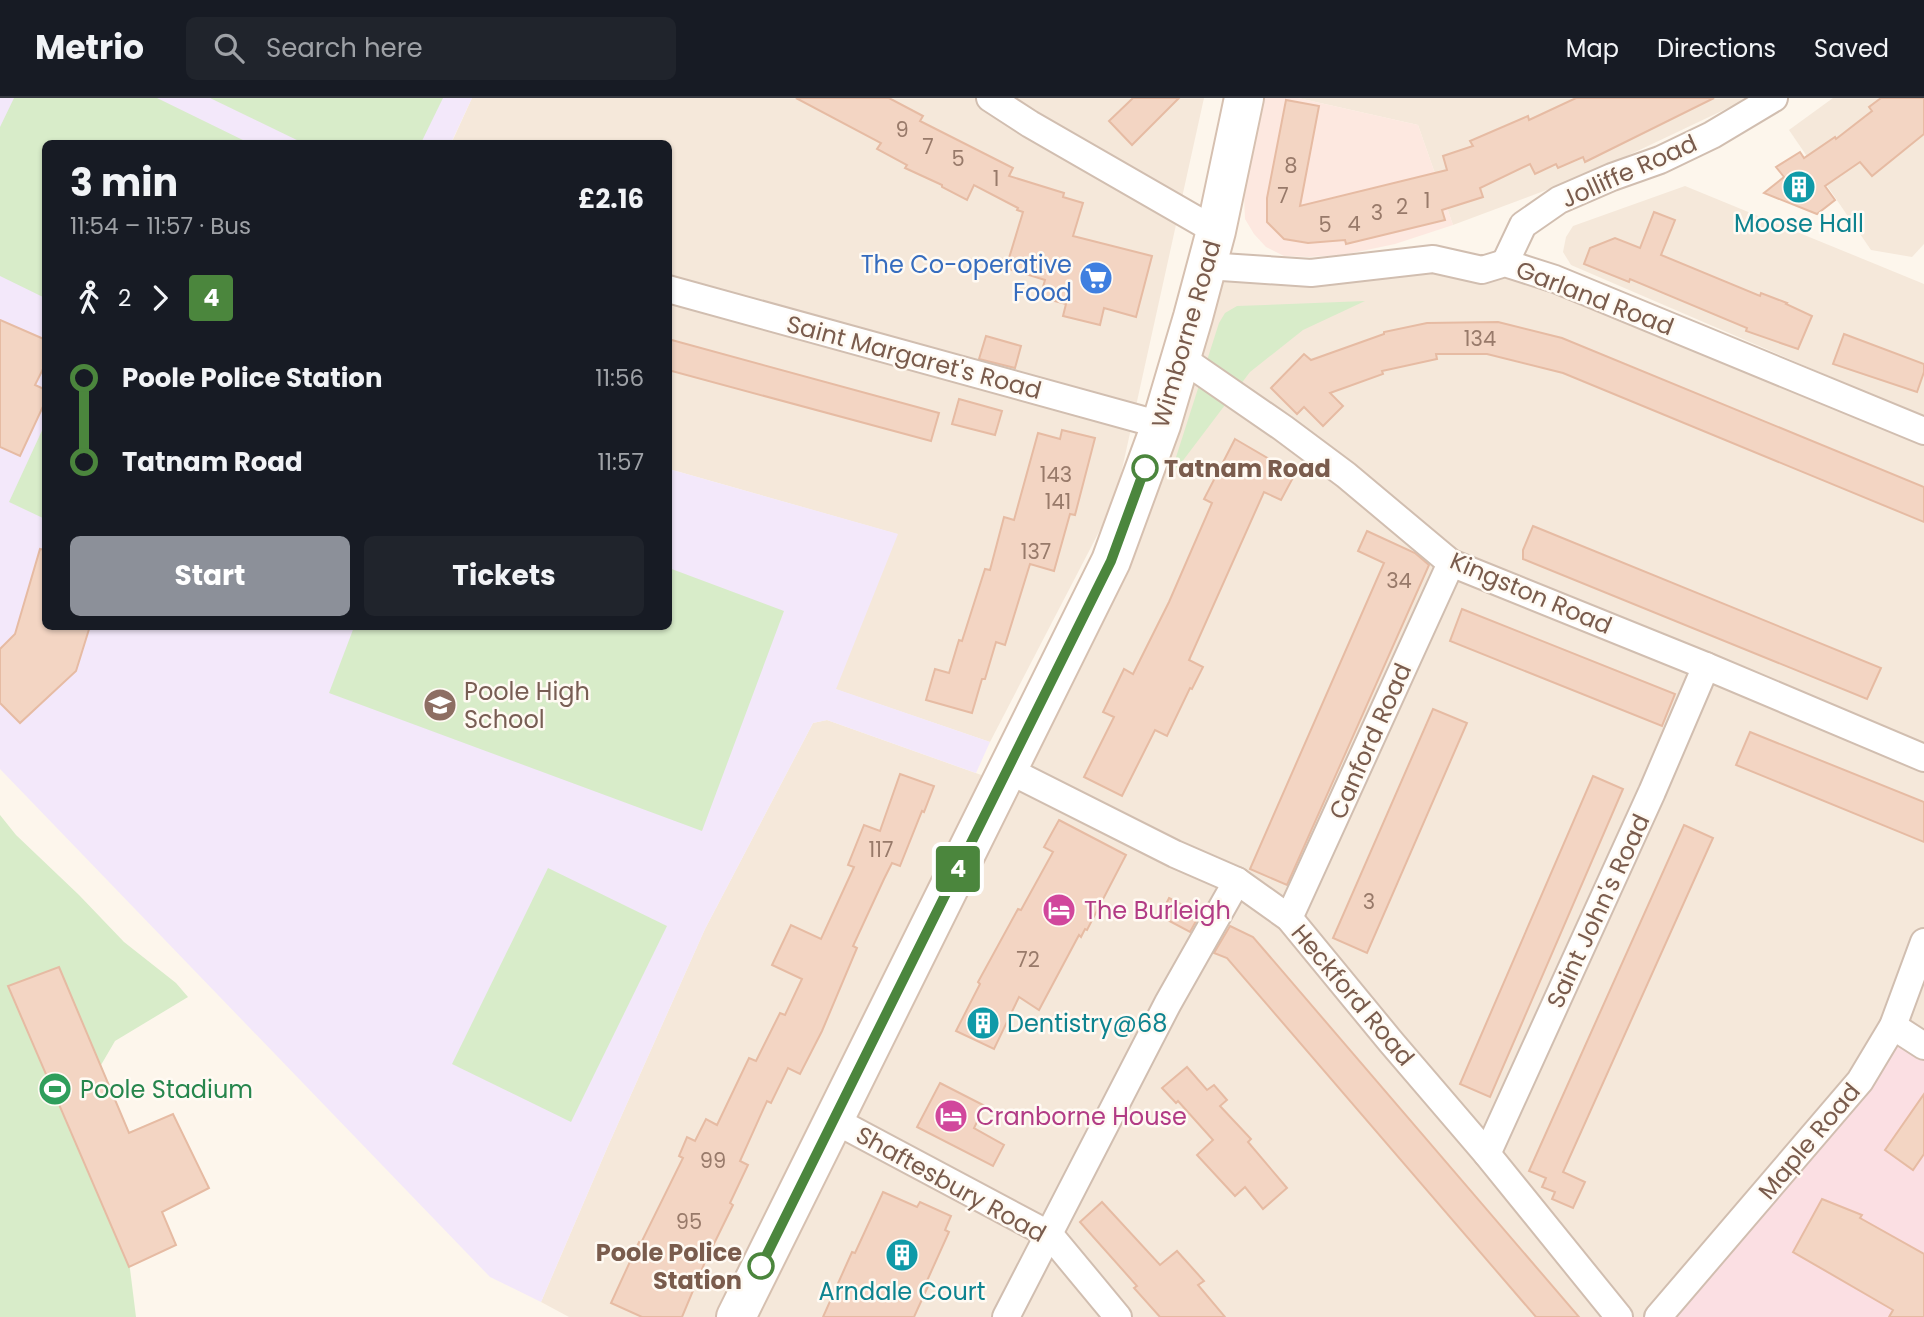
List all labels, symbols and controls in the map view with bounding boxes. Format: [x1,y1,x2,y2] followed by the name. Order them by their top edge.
[186,17,676,80] search box
[35,24,144,71] text: Metrio
[210,29,248,67] icon: search
[266,30,423,66] text: Search here
[1566,32,1619,65] text: Map
[1657,32,1776,65] text: Directions
[1814,32,1889,65] text: Saved
[895,115,909,144] house number: 9
[1556,126,1702,216] street label: Jolliffe Road
[922,132,934,161] house number: 7
[951,144,965,173] house number: 5
[1284,151,1298,180] house number: 8
[70,156,178,209] text: 3 min
[993,164,999,193] house number: 1
[1780,168,1818,206] building icon: Moose Hall
[578,181,644,217] text: £2.16
[1277,181,1289,210] house number: 7
[1424,186,1430,215] house number: 1
[1396,192,1408,221] house number: 2
[1371,198,1383,227] house number: 3
[1734,207,1864,240] place label: Moose Hall
[1347,209,1361,238] house number: 4
[70,210,251,242] text: 11:54 – 11:57 · Bus
[1318,210,1332,239] house number: 5
[1143,236,1229,432] street label: Wimborne Road
[861,248,1072,309] place label: The Co-operative Food
[1511,253,1679,343] street label: Garland Road
[1077,259,1115,297] supermarket icon: The Co-operative Food
[70,279,108,317] icon: walk
[141,279,179,317] icon: forward
[203,281,219,314] text: 4
[118,282,131,314] text: 2
[783,307,1045,407] street label: Saint Margaret's Road
[1464,324,1496,353] house number: 134
[122,360,382,396] text: Poole Police Station
[595,362,644,394] text: 11:56
[122,444,303,480] text: Tatnam Road
[597,446,644,478] text: 11:57
[1164,452,1331,485] place label: Tatnam Road
[1132,455,1158,481] marker: Tatnam Road
[1040,460,1072,489] house number: 143
[1045,487,1071,516] house number: 141
[70,536,350,616] button: Start
[364,536,644,616] button: Tickets
[1021,537,1051,566] house number: 137
[1445,544,1617,642] street label: Kingston Road
[1386,566,1412,595] house number: 34
[1321,658,1419,824] street label: Canford Road
[464,675,590,736] place label: Poole High School
[421,686,459,724] school or university icon: Poole High School
[1539,809,1657,1013] street label: Saint John's Road
[869,835,893,864] house number: 117
[935,846,981,892] line badge: 4
[950,852,966,885] text: 4
[1363,887,1375,916] house number: 3
[1040,891,1078,929] hotel icon: The Burleigh
[1084,894,1231,927] place label: The Burleigh
[1284,917,1422,1073] street label: Heckford Road
[1016,945,1040,974] house number: 72
[964,1004,1002,1042] building icon: Dentistry@68
[1007,1007,1167,1040] place label: Dentistry@68
[36,1070,74,1108] sports icon: Poole Stadium
[80,1073,253,1106] place label: Poole Stadium
[1750,1076,1868,1206] street label: Maple Road
[932,1097,970,1135] hotel icon: Cranborne House
[976,1100,1187,1133] place label: Cranborne House
[850,1118,1052,1250] street label: Shaftesbury Road
[700,1146,726,1175] house number: 99
[676,1207,702,1236] house number: 95
[596,1236,742,1297] place label: Poole Police Station
[883,1236,921,1274] building icon: Arndale Court
[748,1253,774,1279] marker: Poole Police Station
[818,1275,986,1308] place label: Arndale Court

